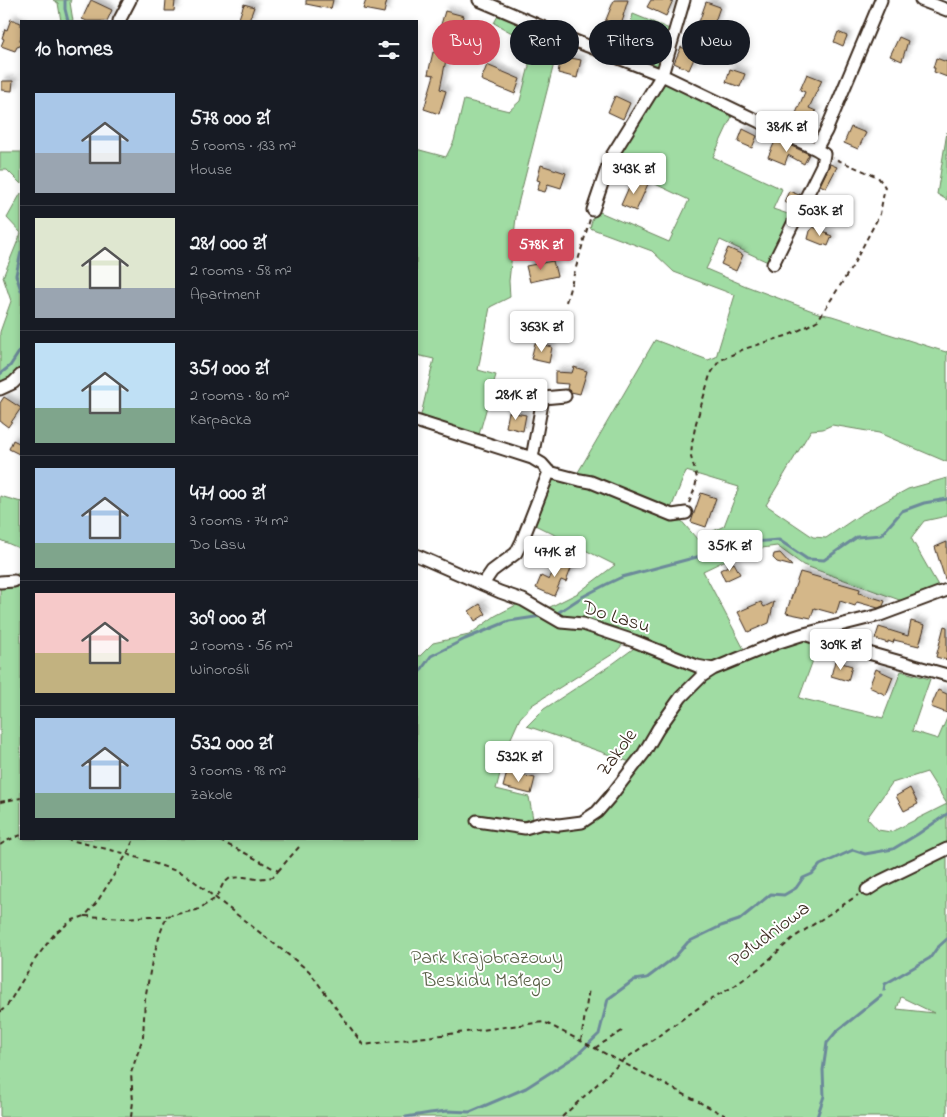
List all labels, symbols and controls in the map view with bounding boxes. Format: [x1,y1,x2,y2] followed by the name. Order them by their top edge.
[432,20,500,65] chip: Buy
[510,20,579,65] chip: Rent
[589,20,672,65] chip: Filters
[682,20,750,65] chip: New
[35,35,113,65] text: 10 homes
[375,36,403,64] icon: filters
[190,104,270,134] text: 578 000 zł
[741,110,833,153] pin: 381K zł
[75,113,135,173] icon: home
[767,115,807,139] text: 381K zł
[190,134,296,158] text: 5 rooms · 133 m²
[588,152,680,195] pin: 343K zł
[613,157,655,181] text: 343K zł
[190,158,232,182] text: House
[774,194,866,237] pin: 503K zł
[798,199,842,223] text: 503K zł
[495,228,587,271] pin: 578K zł
[190,229,266,259] text: 281 000 zł
[519,233,563,257] text: 578K zł
[75,238,135,298] icon: home
[190,259,292,283] text: 2 rooms · 58 m²
[190,283,260,307] text: Apartment
[496,310,588,353] pin: 363K zł
[521,315,563,339] text: 363K zł
[190,354,269,384] text: 351 000 zł
[75,363,135,423] icon: home
[470,378,562,421] pin: 281K zł
[495,383,537,407] text: 281K zł
[190,384,290,408] text: 2 rooms · 80 m²
[190,408,251,432] text: Karpacka
[190,479,265,509] text: 471 000 zł
[75,488,135,548] icon: home
[190,509,289,533] text: 3 rooms · 74 m²
[684,530,776,572] pin: 351K zł
[190,533,246,557] text: Do Lasu
[709,534,751,558] text: 351K zł
[509,536,601,578] pin: 471K zł
[535,540,575,564] text: 471K zł
[577,594,654,642] street label: Do Lasu
[190,604,265,634] text: 309 000 zł
[75,613,135,673] icon: home
[795,628,887,671] pin: 309K zł
[821,633,861,657] text: 309K zł
[190,634,293,658] text: 2 rooms · 56 m²
[190,658,249,682] text: Winorośli
[591,723,645,783] street label: Zakole
[190,729,272,759] text: 532 000 zł
[75,738,135,798] icon: home
[473,740,565,783] pin: 532K zł
[496,745,542,769] text: 532K zł
[190,759,286,783] text: 3 rooms · 98 m²
[190,783,232,807] text: Zakole
[723,895,817,975] street label: Południowa
[411,944,563,997] park label: Park Krajobrazowy Beskidu Małego

